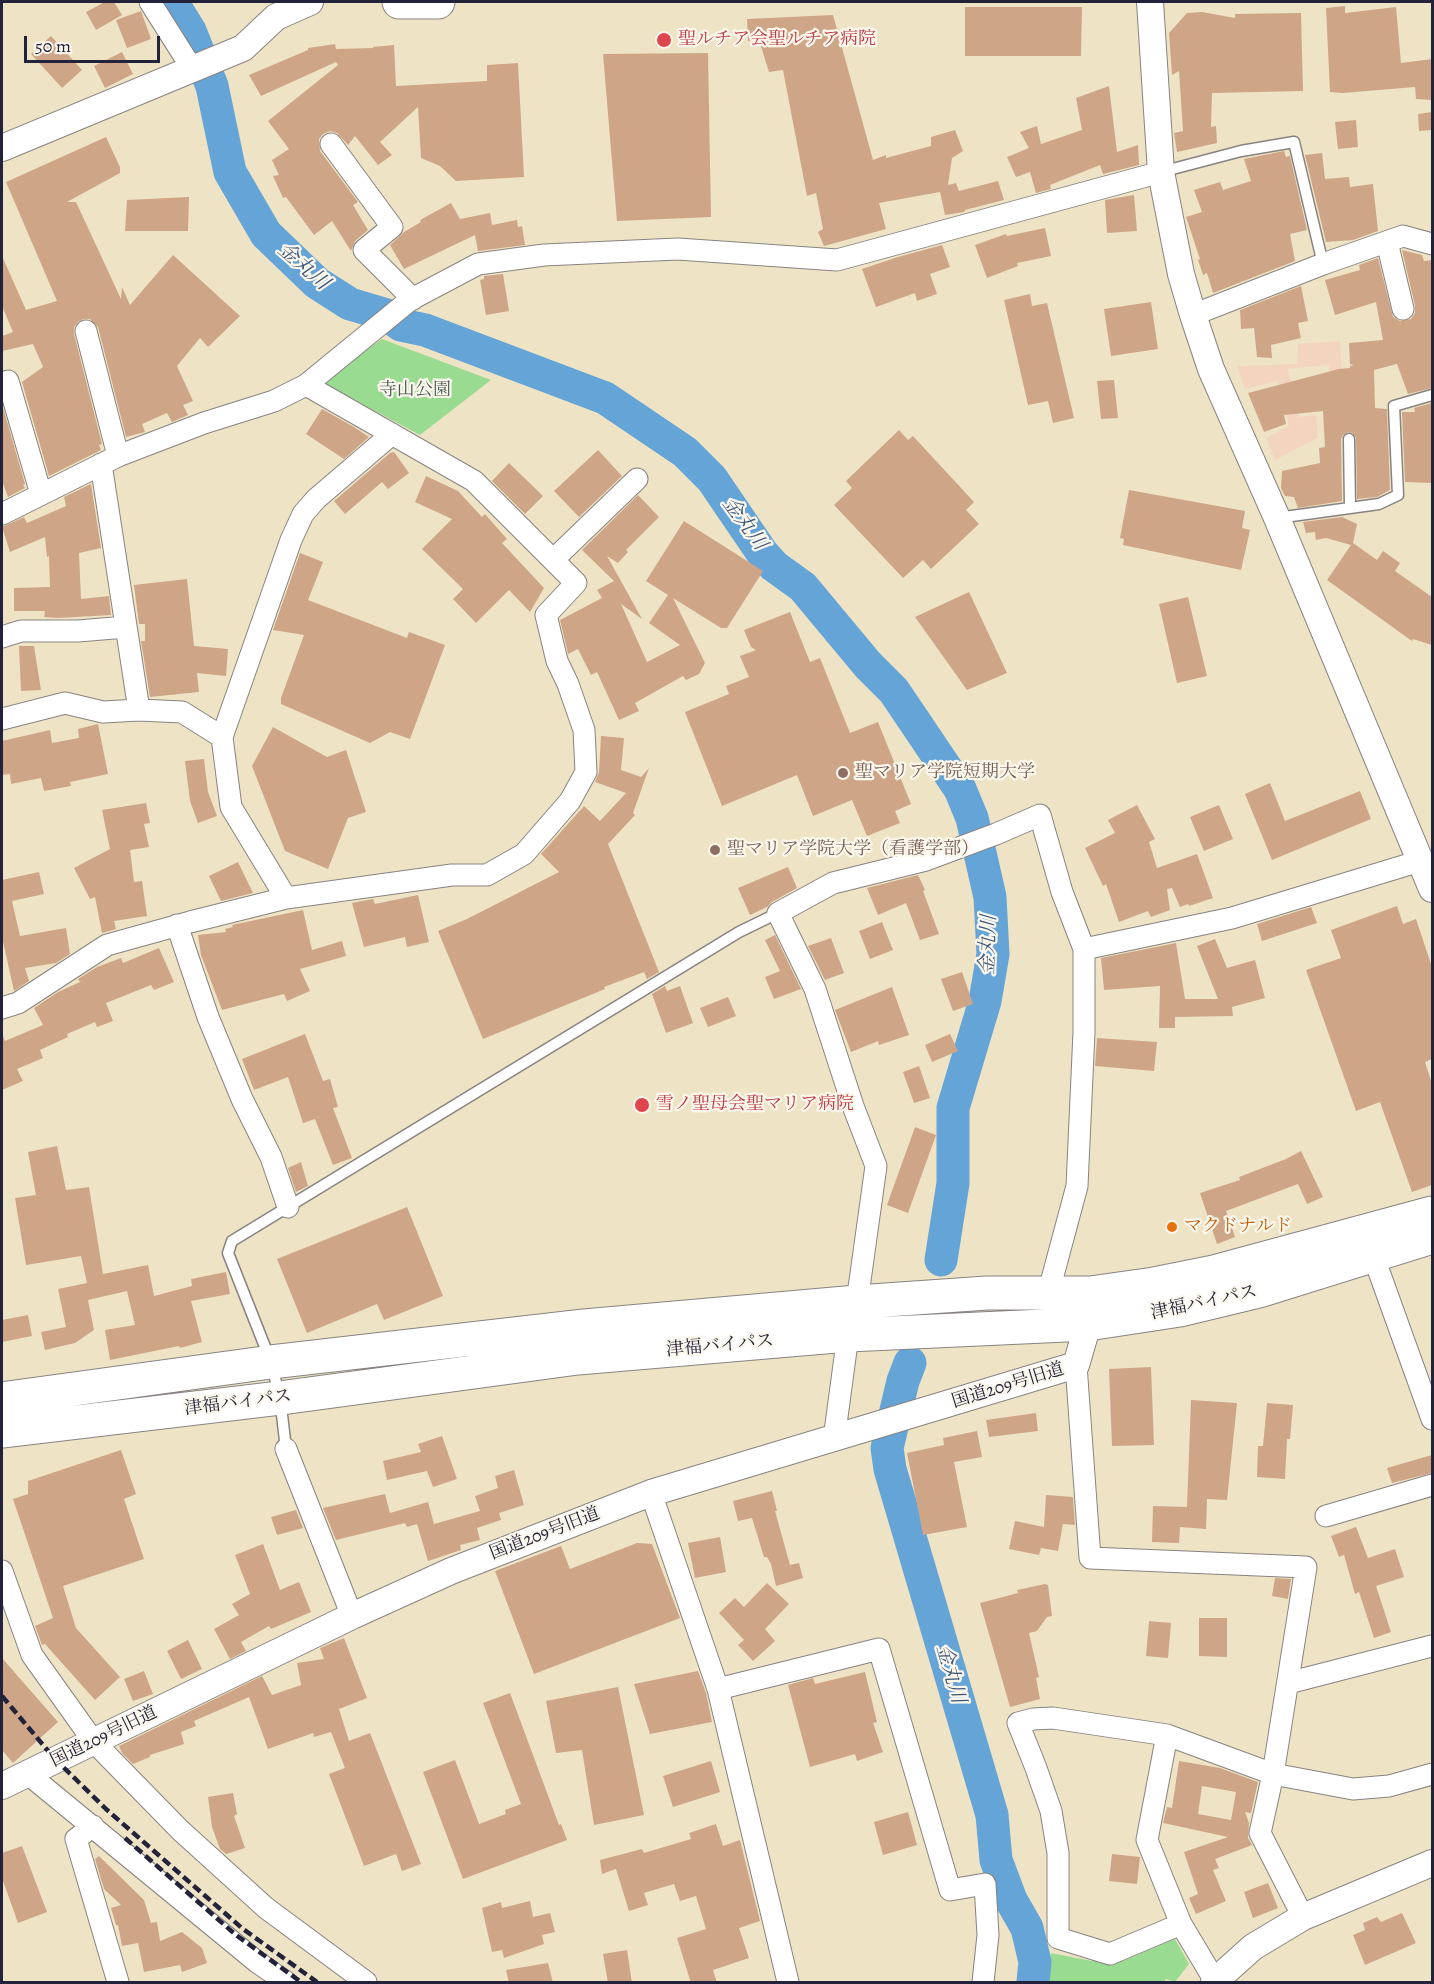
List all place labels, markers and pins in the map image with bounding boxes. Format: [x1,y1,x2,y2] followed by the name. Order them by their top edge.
[678,29,876,51] place label: 聖ルチア会聖ルチア病院
[655,31,673,49] marker: 聖ルチア会聖ルチア病院
[855,762,1035,784] place label: 聖マリア学院短期大学
[836,766,850,780] marker: 聖マリア学院短期大学
[727,839,979,861] place label: 聖マリア学院大学（看護学部）
[708,843,722,857] marker: 聖マリア学院大学（看護学部）
[656,1094,854,1116] place label: 雪ノ聖母会聖マリア病院
[633,1096,651,1114] marker: 雪ノ聖母会聖マリア病院
[1184,1216,1292,1238] place label: マクドナルド
[1165,1220,1179,1234] marker: マクドナルド

